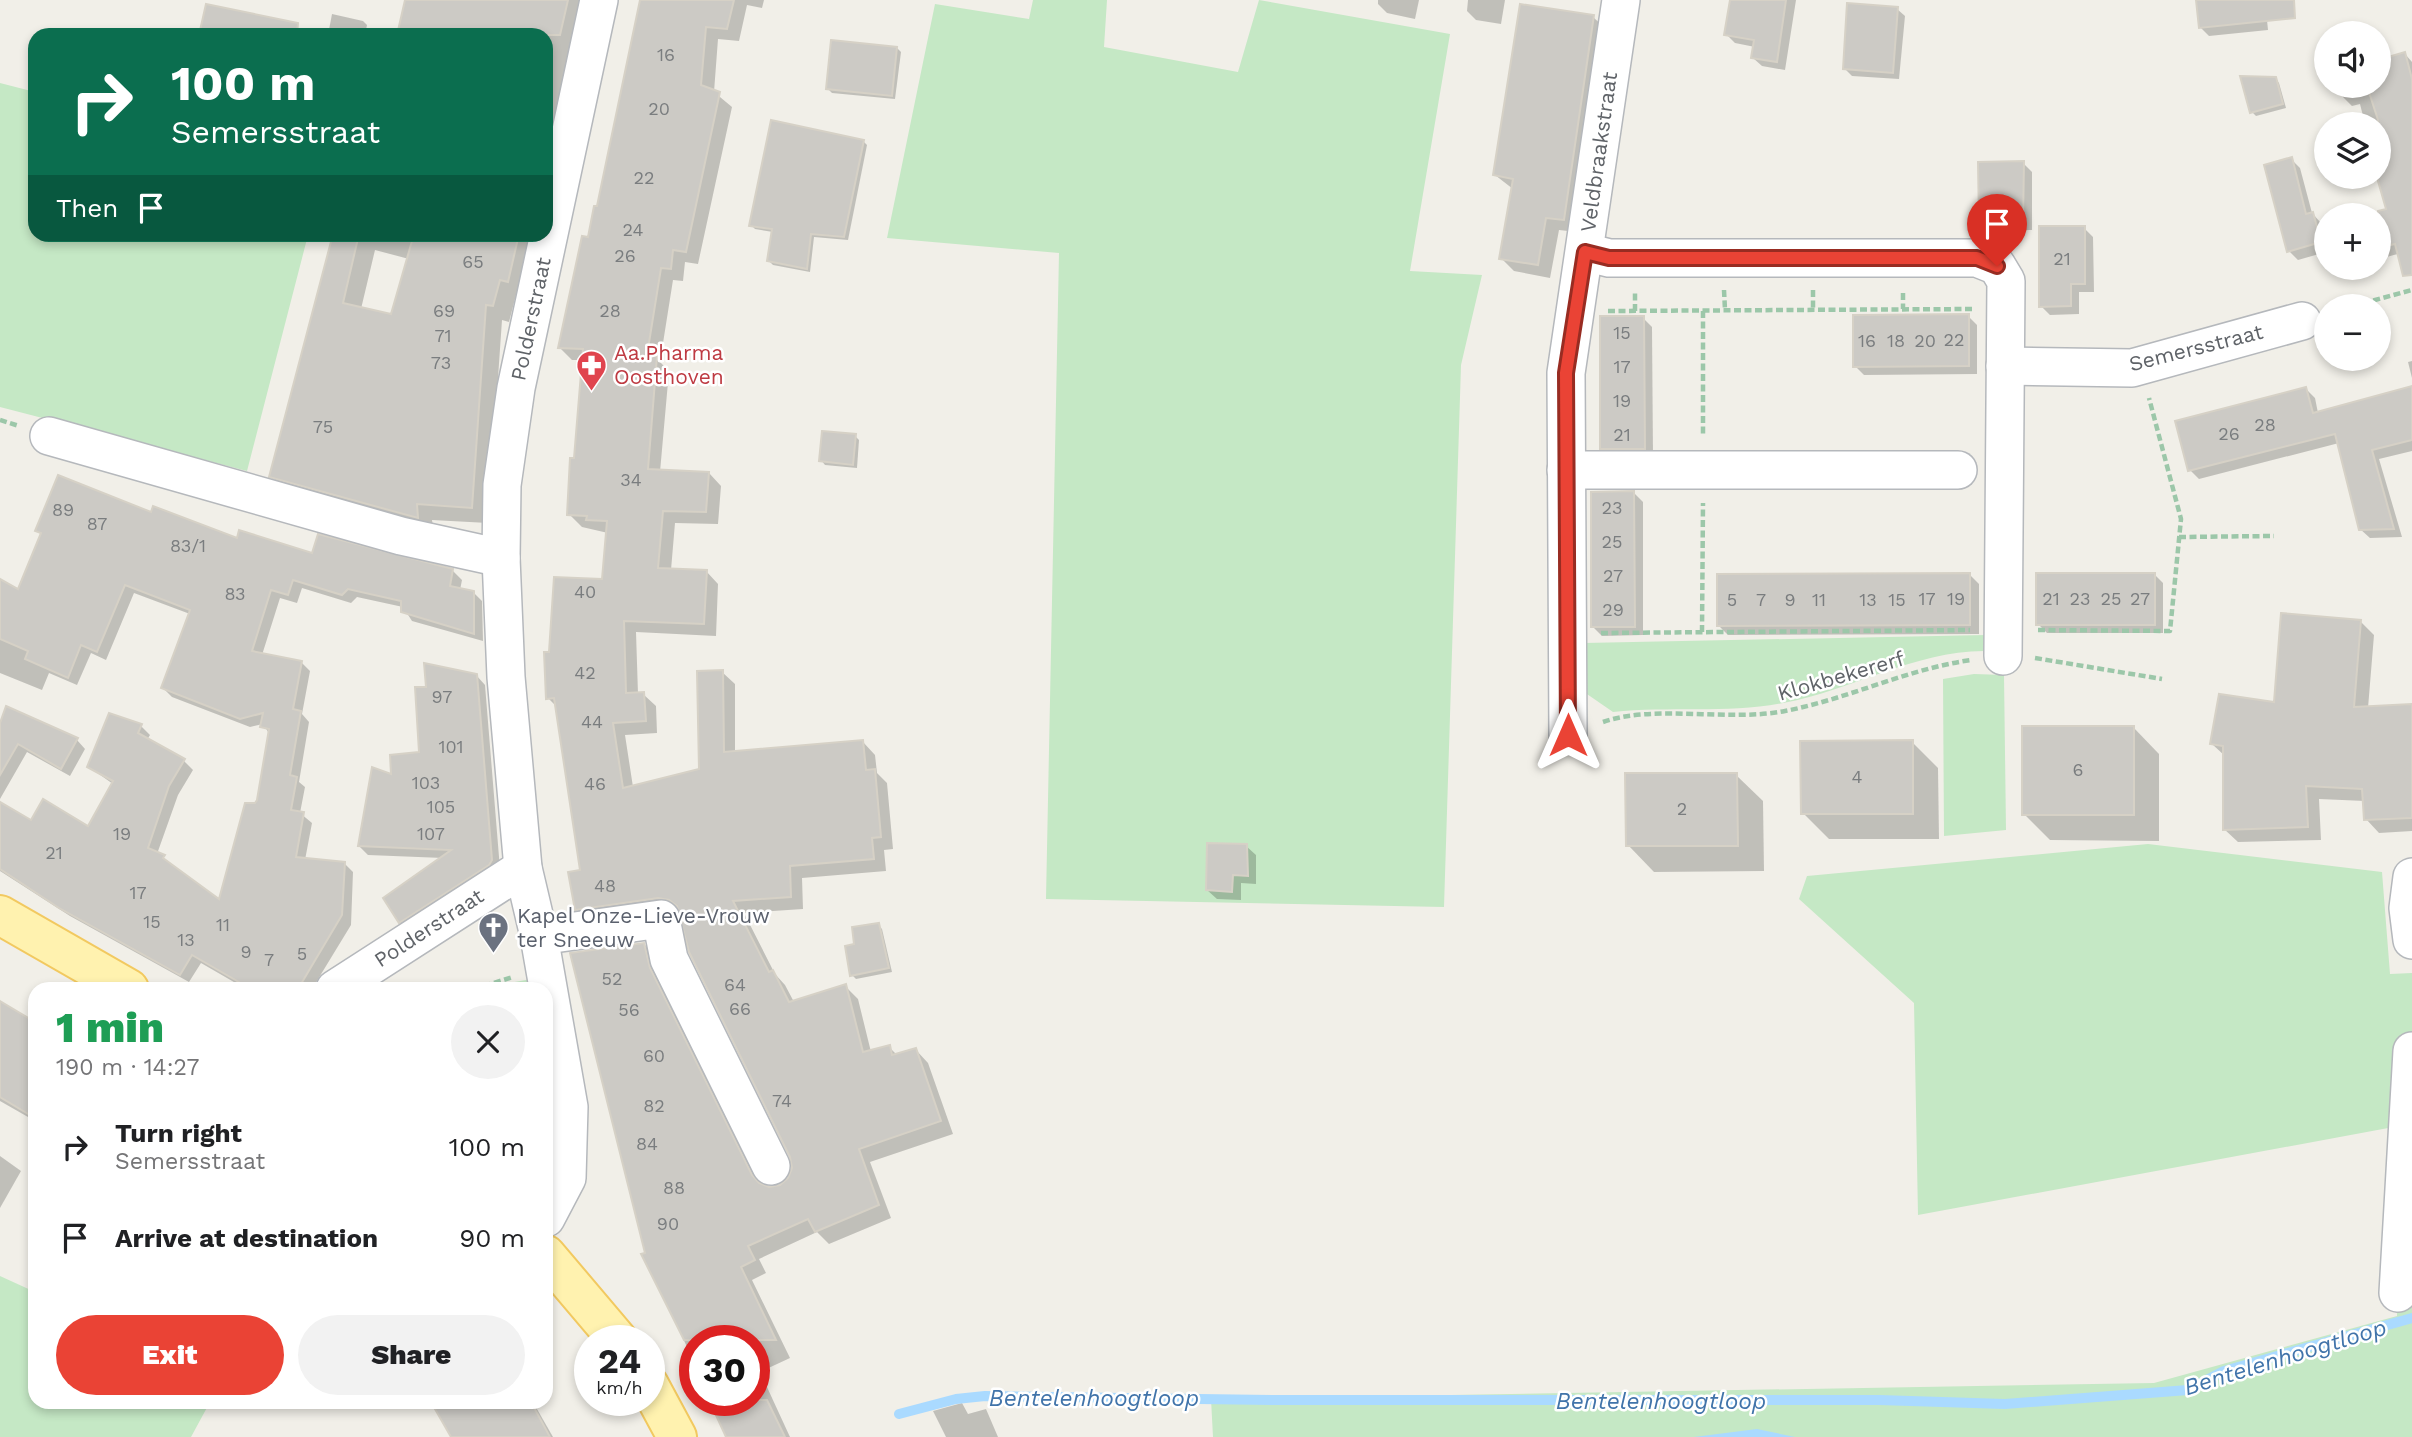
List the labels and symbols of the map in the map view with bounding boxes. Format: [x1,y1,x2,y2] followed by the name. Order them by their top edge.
[657,44,675,65] house number: 16
[1575,70,1622,234] street label: Veldbraakstraat
[648,98,670,119] house number: 20
[634,167,655,188] house number: 22
[1967,194,2027,266] pin
[623,219,643,240] house number: 24
[614,245,636,266] house number: 26
[2053,248,2071,269] house number: 21
[462,251,484,272] house number: 65
[505,255,556,383] street label: Polderstraat
[433,300,455,321] house number: 69
[599,300,621,321] house number: 28
[2126,319,2266,376] street label: Semersstraat
[1613,322,1631,343] house number: 15
[434,325,452,346] house number: 71
[1944,329,1965,350] house number: 22
[1858,330,1876,351] house number: 16
[1887,330,1905,351] house number: 18
[1914,330,1936,351] house number: 20
[614,340,724,389] place label: Aa.Pharma Oosthoven
[574,348,608,392] pharmacy icon: Aa.Pharma Oosthoven
[431,352,451,373] house number: 73
[1613,356,1631,377] house number: 17
[1613,390,1631,411] house number: 19
[2254,414,2276,435] house number: 28
[313,416,333,437] house number: 75
[2218,423,2240,444] house number: 26
[1613,424,1631,445] house number: 21
[620,469,642,490] house number: 34
[1602,497,1623,518] house number: 23
[52,499,74,520] house number: 89
[87,513,107,534] house number: 87
[1602,531,1622,552] house number: 25
[170,535,206,556] house number: 83/1
[1603,565,1623,586] house number: 27
[574,581,596,602] house number: 40
[224,583,246,604] house number: 83
[1918,588,1936,609] house number: 17
[1947,588,1965,609] house number: 19
[2042,588,2060,609] house number: 21
[2070,588,2091,609] house number: 23
[2101,588,2121,609] house number: 25
[2130,588,2150,609] house number: 27
[1727,589,1737,610] house number: 5
[1756,589,1766,610] house number: 7
[1784,589,1796,610] house number: 9
[1812,589,1826,610] house number: 11
[1859,589,1877,610] house number: 13
[1888,589,1906,610] house number: 15
[1602,599,1624,620] house number: 29
[1775,645,1907,706] street label: Klokbekererf
[574,662,596,683] house number: 42
[432,686,452,707] house number: 97
[1531,698,1605,772] position arrow
[581,711,603,732] house number: 44
[438,736,464,757] house number: 101
[2073,759,2083,780] house number: 6
[1852,766,1863,787] house number: 4
[412,772,440,793] house number: 103
[584,773,606,794] house number: 46
[427,796,455,817] house number: 105
[1677,798,1687,819] house number: 2
[113,823,131,844] house number: 19
[417,823,445,844] house number: 107
[45,842,63,863] house number: 21
[594,875,616,896] house number: 48
[129,882,147,903] house number: 17
[369,883,488,972] street label: Polderstraat
[517,903,770,952] place label: Kapel Onze-Lieve-Vrouw ter Sneeuw
[143,911,161,932] house number: 15
[477,911,511,955] church icon: Kapel Onze-Lieve-Vrouw ter Sneeuw
[216,914,230,935] house number: 11
[177,929,195,950] house number: 13
[240,941,252,962] house number: 9
[297,943,307,964] house number: 5
[264,949,274,970] house number: 7
[602,968,622,989] house number: 52
[724,974,746,995] house number: 64
[729,998,751,1019] house number: 66
[618,999,640,1020] house number: 56
[643,1045,665,1066] house number: 60
[772,1090,792,1111] house number: 74
[643,1095,665,1116] house number: 82
[636,1133,658,1154] house number: 84
[663,1177,685,1198] house number: 88
[657,1213,679,1234] house number: 90
[2181,1314,2390,1401] water label: Bentelenhoogtloop
[679,1325,770,1416] speed limit sign: 30
[989,1385,1199,1412] water label: Bentelenhoogtloop
[1556,1388,1766,1415] water label: Bentelenhoogtloop

